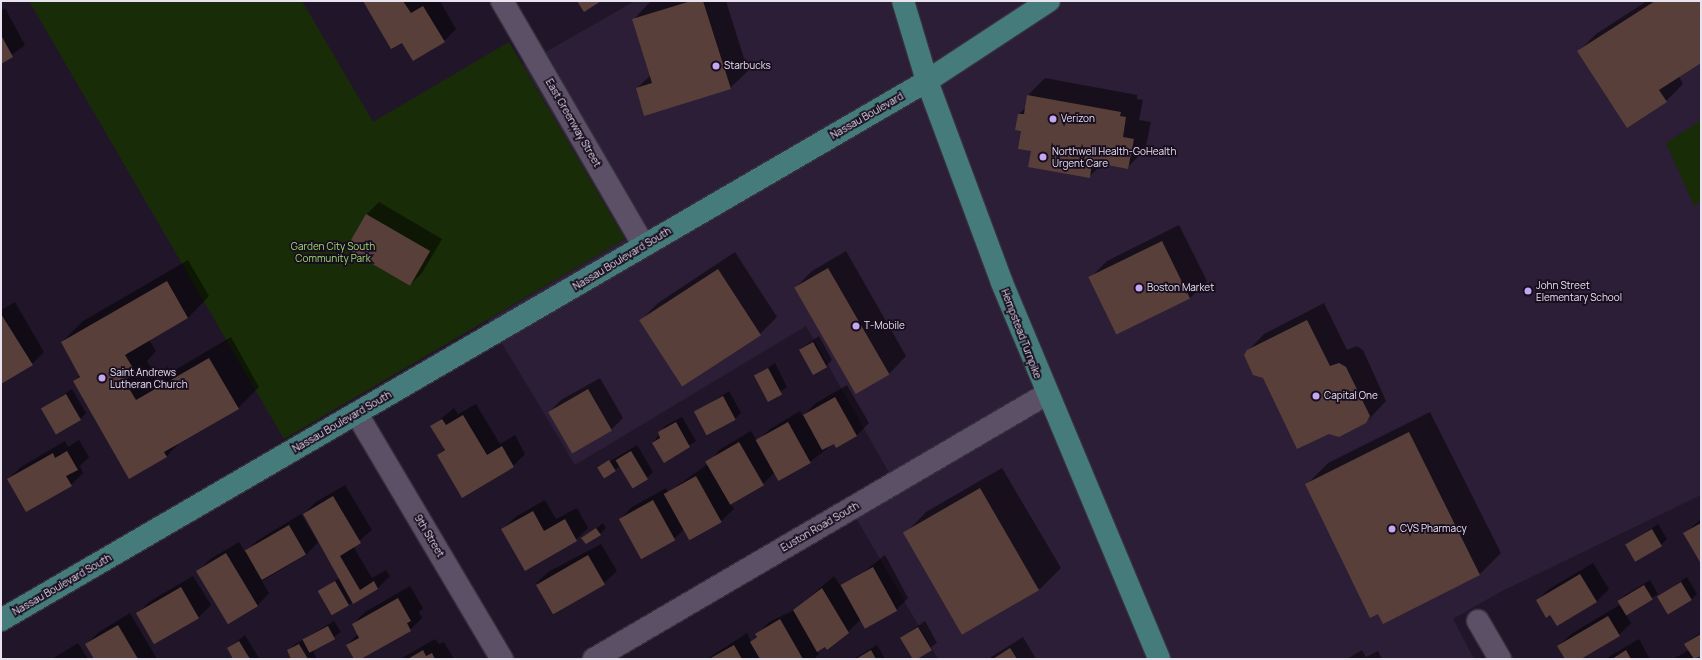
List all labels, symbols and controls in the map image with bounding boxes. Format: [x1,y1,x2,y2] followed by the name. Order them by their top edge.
[724,60,771,72] place label: Starbucks
[711,61,721,71] marker: Starbucks
[543,77,603,169] street label: East Greenway Street
[828,90,906,142] street label: Nassau Boulevard
[1061,113,1095,125] place label: Verizon
[1048,114,1058,124] marker: Verizon
[1052,145,1176,168] place label: Northwell Health-GoHealth Urgent Care
[1037,151,1049,163] marker: Northwell Health-GoHealth Urgent Care
[571,225,673,293] street label: Nassau Boulevard South
[291,240,375,264] park label: Garden City South Community Park
[1536,279,1622,302] place label: John Street Elementary School
[1147,282,1214,294] place label: Boston Market
[1134,283,1144,293] marker: Boston Market
[1523,286,1533,296] marker: John Street Elementary School
[998,287,1044,381] street label: Hempstead Turnpike
[864,320,905,332] place label: T-Mobile
[851,321,861,331] marker: T-Mobile
[110,366,188,390] place label: Saint Andrews Lutheran Church
[97,373,107,383] marker: Saint Andrews Lutheran Church
[290,389,394,455] street label: Nassau Boulevard South
[1324,390,1378,402] place label: Capital One
[1311,391,1321,401] marker: Capital One
[779,500,861,554] street label: Euston Road South
[412,513,446,559] street label: 9th Street
[1400,523,1467,535] place label: CVS Pharmacy
[1387,524,1397,534] marker: CVS Pharmacy
[10,552,114,618] street label: Nassau Boulevard South

